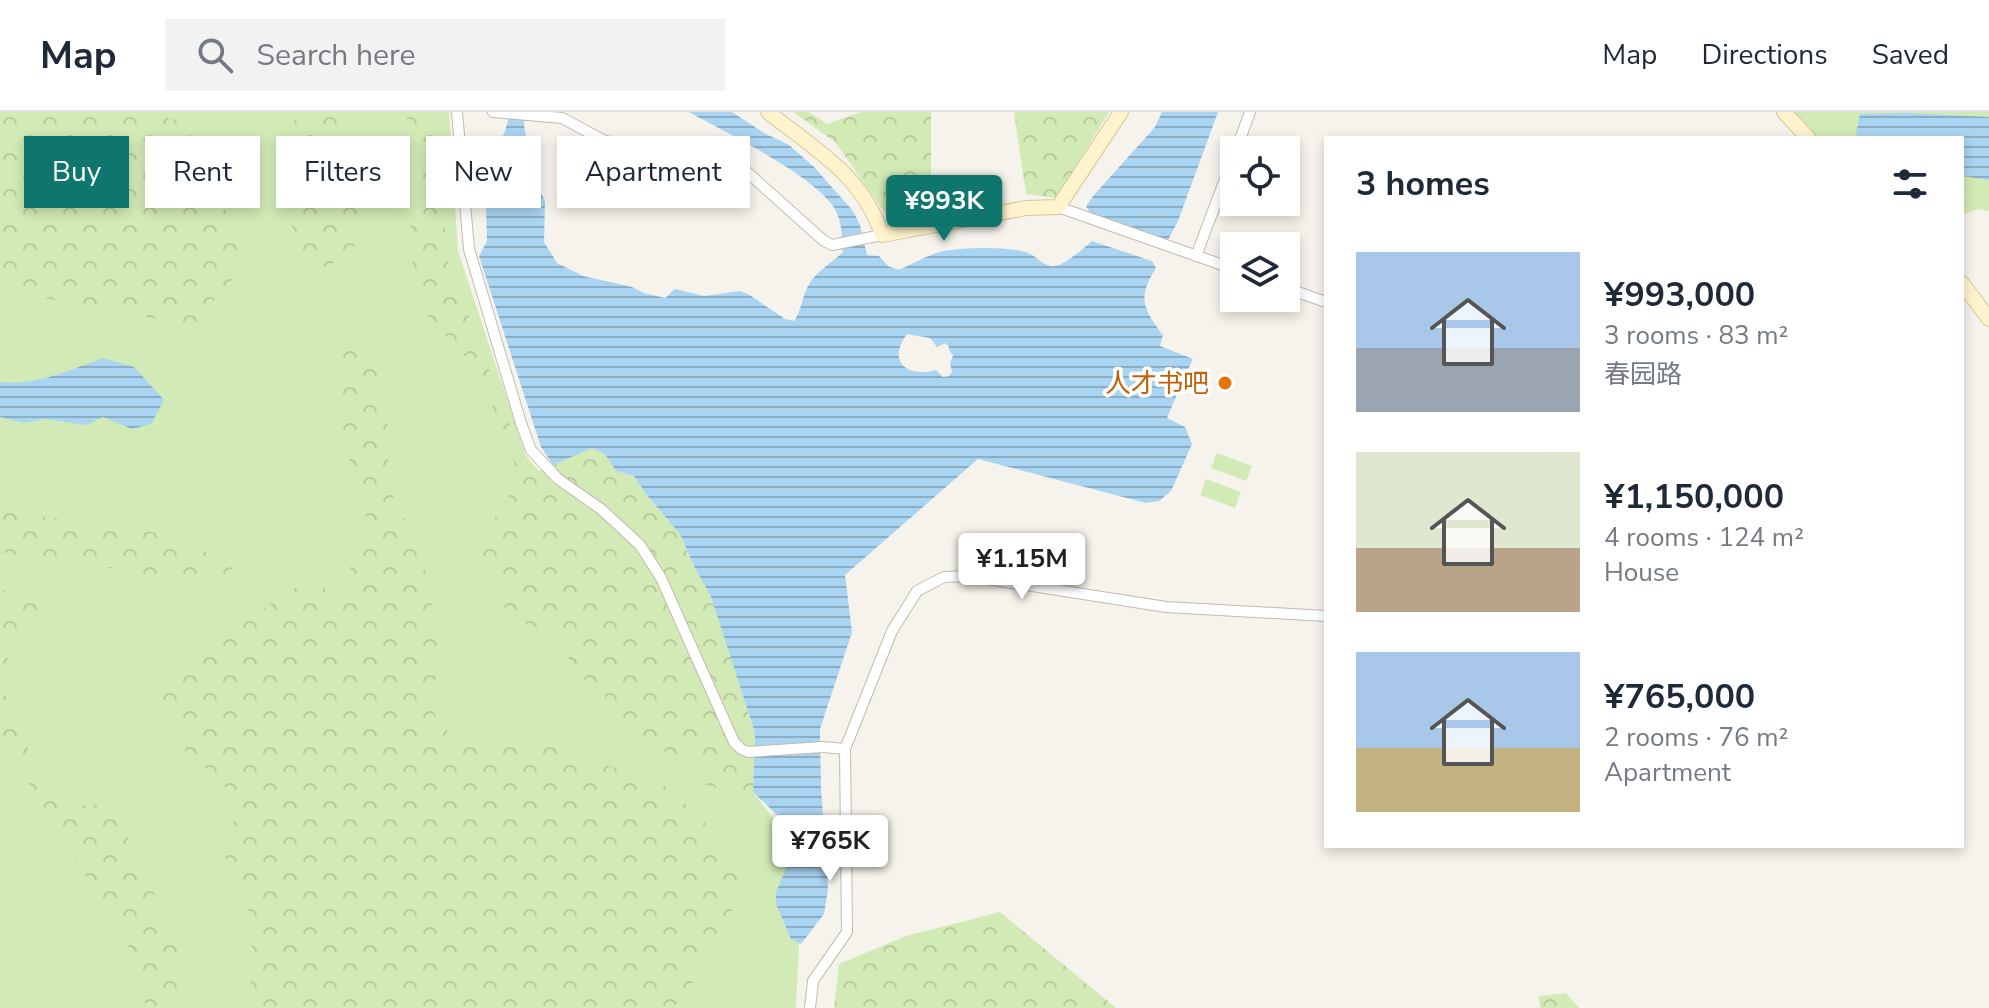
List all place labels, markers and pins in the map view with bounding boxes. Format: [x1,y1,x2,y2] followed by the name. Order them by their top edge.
[888,175,1000,243] pin: ¥993K
[1105,366,1209,401] place label: 人才书吧
[1216,374,1234,392] marker: 人才书吧
[957,533,1087,601] pin: ¥1.15M
[774,815,886,883] pin: ¥765K

